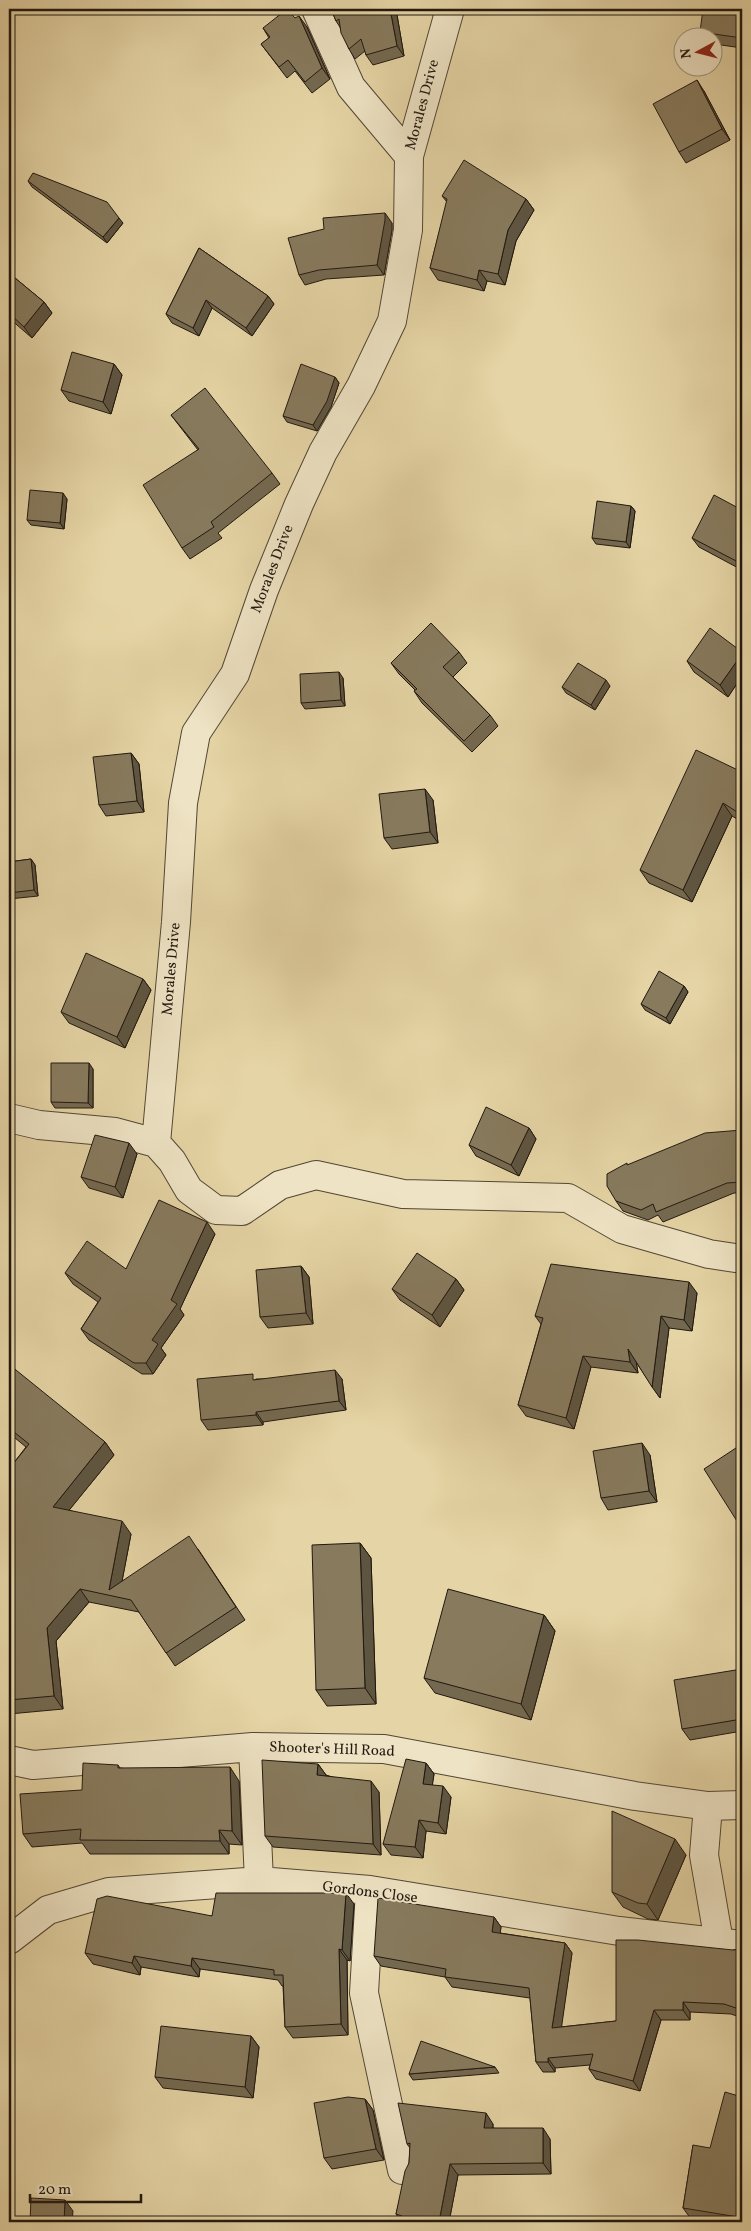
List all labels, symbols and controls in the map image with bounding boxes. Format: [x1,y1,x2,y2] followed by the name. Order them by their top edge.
[674,28,724,78] north arrow
[677,47,697,60] text: N
[401,57,445,153] street label: Morales Drive
[247,522,299,616] street label: Morales Drive
[157,922,187,1016] street label: Morales Drive
[269,1737,395,1763] street label: Shooter's Hill Road
[321,1877,419,1909] street label: Gordons Close
[30,2171,141,2203] scale bar
[38,2180,71,2201] text: 20 m

